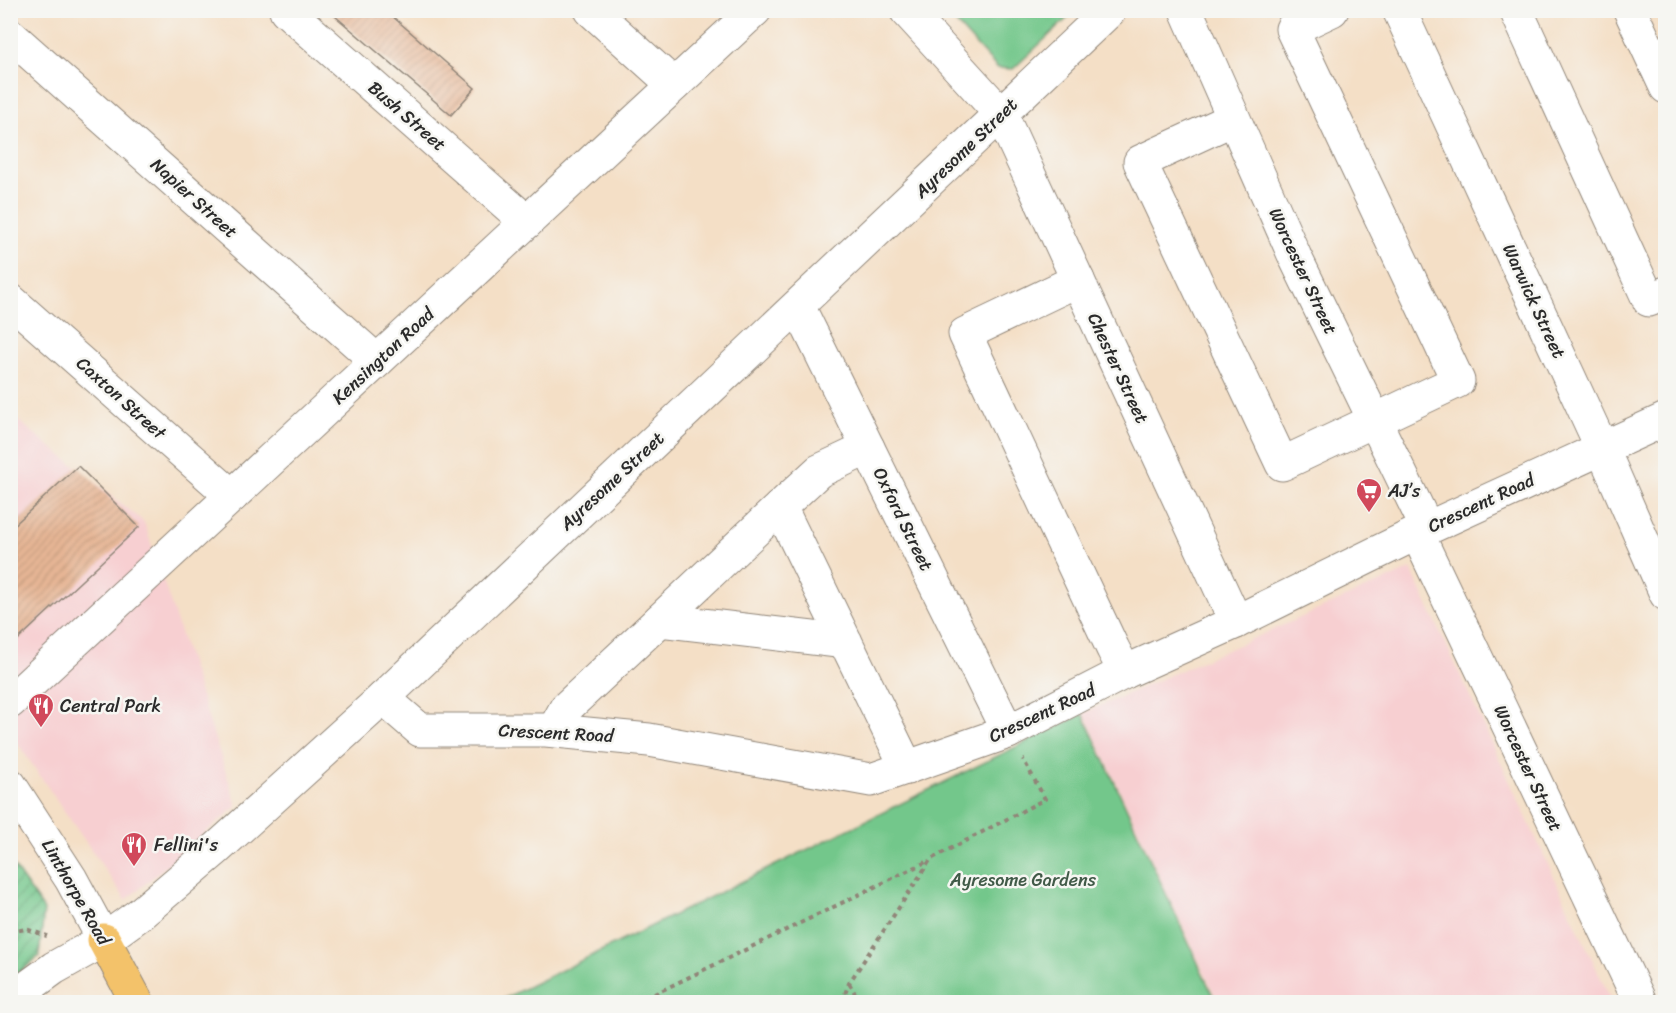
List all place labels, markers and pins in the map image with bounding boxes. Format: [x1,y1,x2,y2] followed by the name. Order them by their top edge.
[1387,475,1421,507] place label: AJ’s
[1354,476,1384,514] supermarket icon: AJ’s
[60,690,161,722] place label: Central Park
[26,691,56,729] restaurant icon: Central Park
[154,829,219,861] place label: Fellini's
[119,830,149,868] restaurant icon: Fellini's

